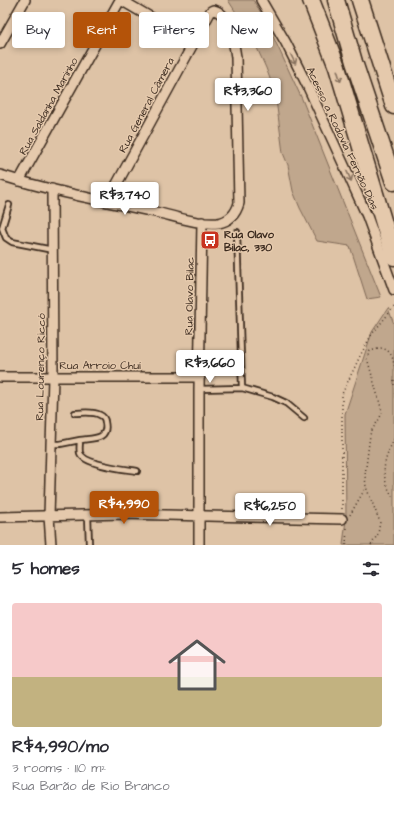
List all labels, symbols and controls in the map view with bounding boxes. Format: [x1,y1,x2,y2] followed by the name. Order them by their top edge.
[12,12,65,48] chip: Buy
[73,12,131,48] chip: Rent
[139,12,209,48] chip: Filters
[217,12,273,48] chip: New
[290,53,297,65] one-way arrow
[15,54,82,158] street label: Rua Saldanha Marinho
[115,55,178,155] street label: Rua General Câmera
[303,64,383,213] street label: Acesso a Rodovia Fernão Dias
[336,69,343,82] one-way arrow
[211,78,285,112] pin: R$3,360
[224,82,272,100] text: R$3,360
[346,170,353,182] one-way arrow
[88,182,162,216] pin: R$3,740
[100,186,150,204] text: R$3,740
[224,227,275,255] place label: Rua Olavo Bilac, 330
[199,229,221,251] bus stop icon: Rua Olavo Bilac, 330
[181,257,198,335] street label: Rua Olavo Bilac
[32,312,49,421] street label: Rua Lourenço Riccó
[173,350,247,384] pin: R$3,660
[185,354,235,372] text: R$3,660
[59,358,141,373] street label: Rua Arroio Chuí
[87,491,161,525] pin: R$4,990
[233,493,307,527] pin: R$6,250
[99,495,149,513] text: R$4,990
[244,497,296,515] text: R$6,250
[12,557,80,581] text: 5 homes
[360,558,382,580] icon: filters
[161,629,233,701] icon: home
[12,735,109,759] text: R$4,990/mo
[12,759,106,777] text: 3 rooms · 110 m²
[12,777,170,795] text: Rua Barão de Rio Branco

